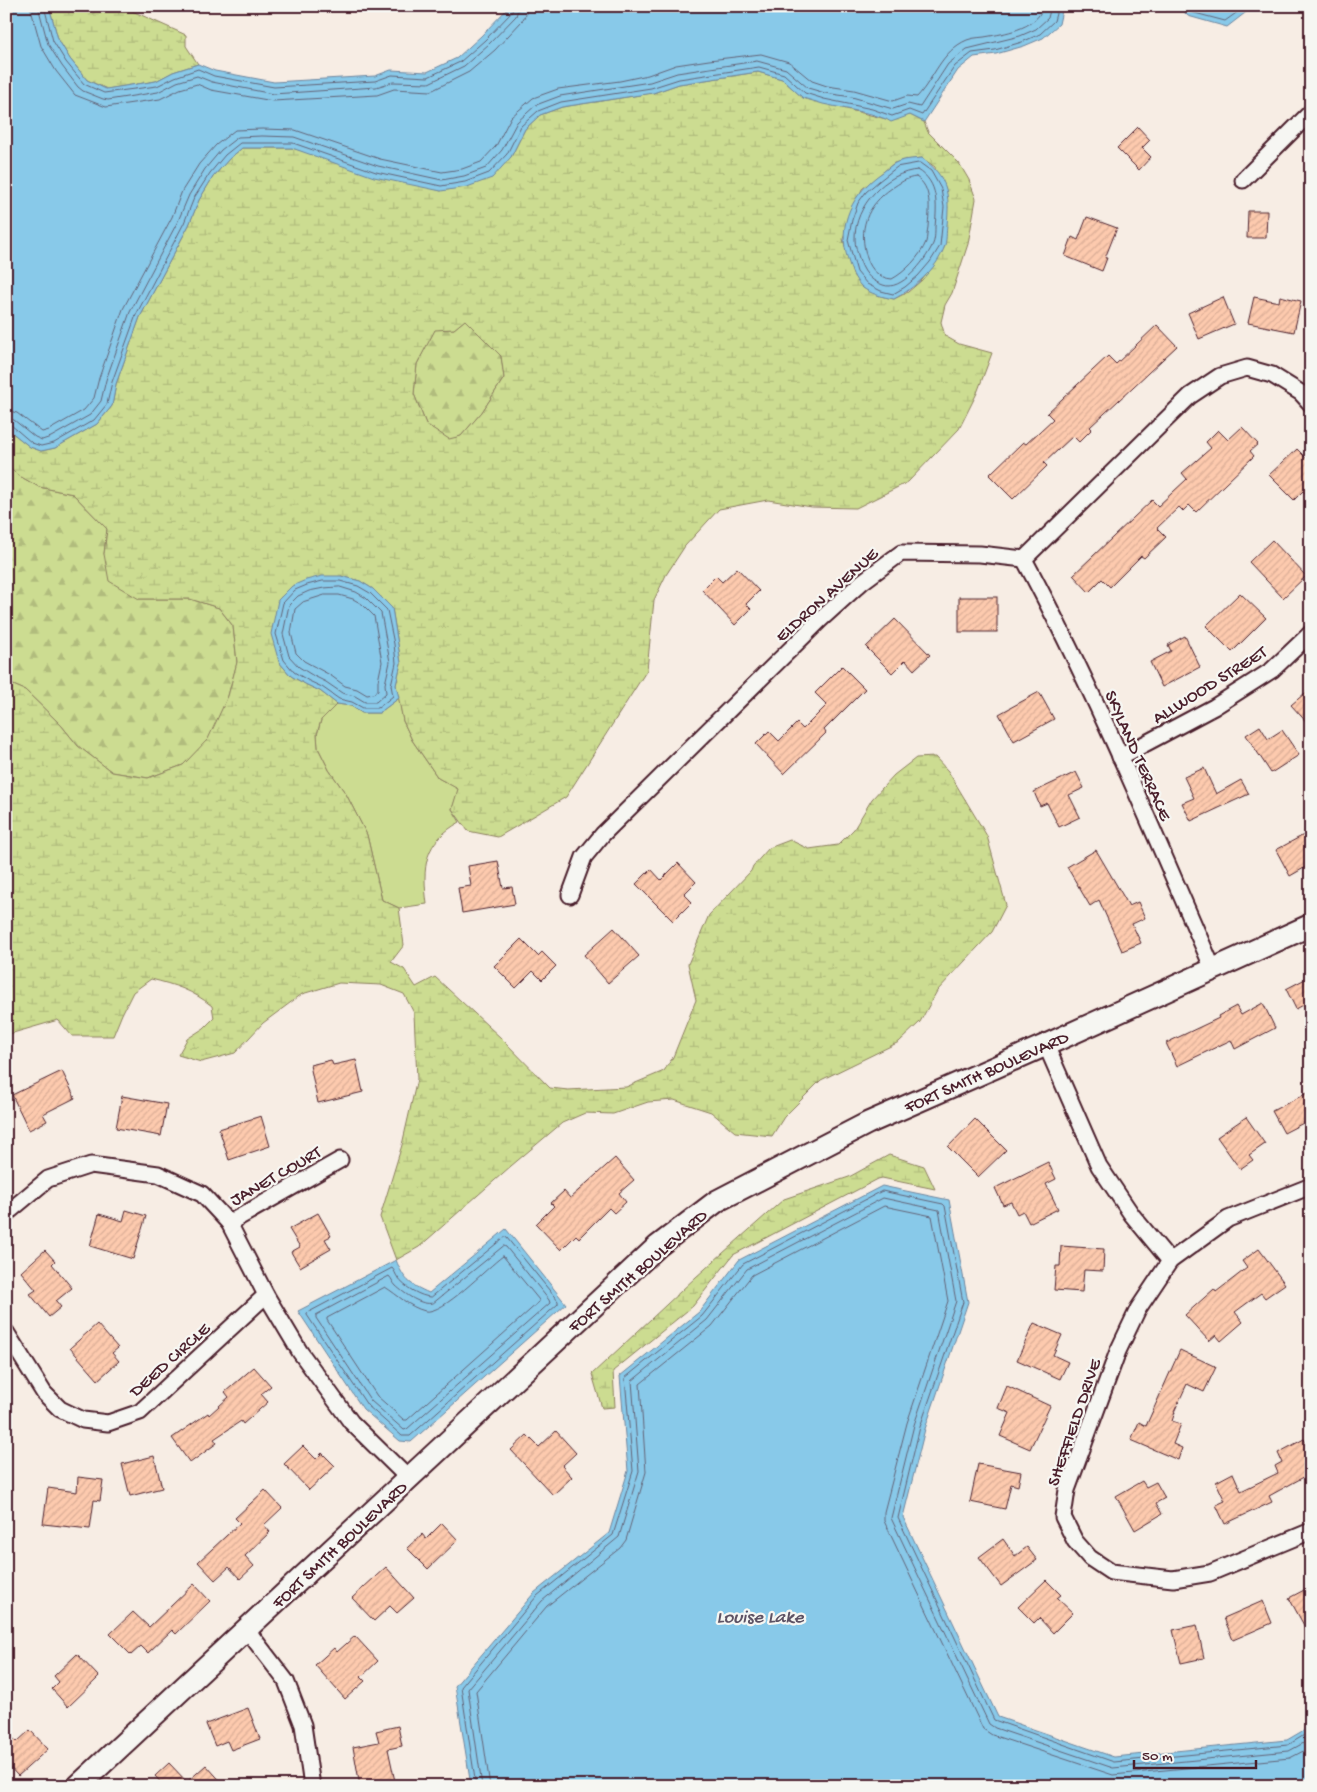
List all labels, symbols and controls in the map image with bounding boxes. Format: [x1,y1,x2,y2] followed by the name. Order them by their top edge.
[772,544,884,647] street label: ELDRON AVENUE
[1149,642,1272,730] street label: ALLWOOD STREET
[1099,688,1175,825] street label: SKYLAND TERRACE
[901,1028,1073,1119] street label: FORT SMITH BOULEVARD
[227,1142,326,1212] street label: JANET COURT
[564,1206,713,1339] street label: FORT SMITH BOULEVARD
[125,1319,216,1403] street label: DEED CIRCLE
[1044,1356,1107,1489] street label: SHEFFIELD DRIVE
[268,1477,413,1615] street label: FORT SMITH BOULEVARD
[717,1607,805,1630] water label: Louise Lake
[1134,1737,1257,1769] scale bar
[1142,1748,1173,1766] text: 50 m

